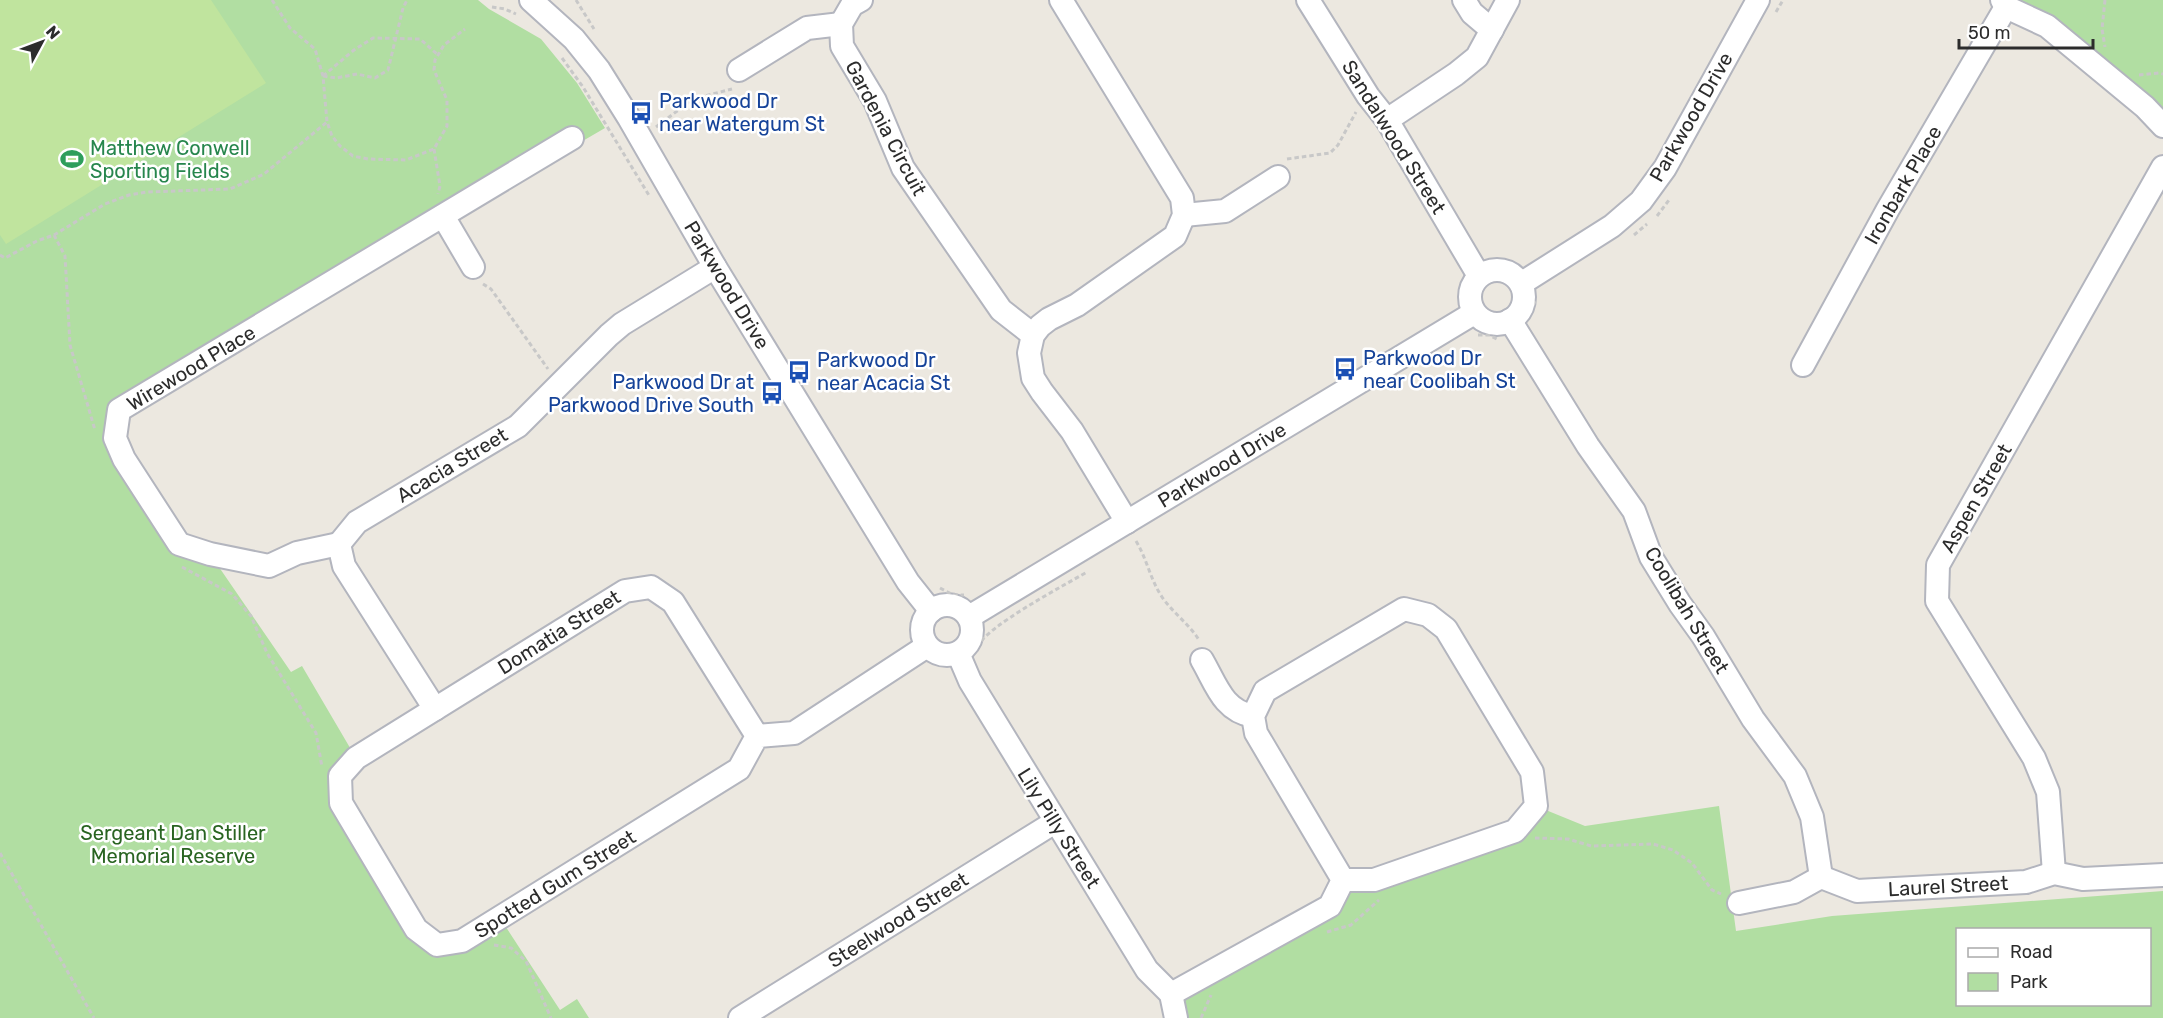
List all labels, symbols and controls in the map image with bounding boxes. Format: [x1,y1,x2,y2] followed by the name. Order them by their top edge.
[12,12,72,72] north arrow
[1959,12,2092,50] scale bar
[42,22,64,43] text: N
[1968,22,2011,44] text: 50 m
[1644,48,1738,186] street label: Parkwood Drive
[840,56,932,200] street label: Gardenia Circuit
[1337,56,1451,218] street label: Sandalwood Street
[659,89,825,136] place label: Parkwood Dr near Watergum St
[628,100,654,126] bus stop icon: Parkwood Dr near Watergum St
[1859,121,1947,249] street label: Ironbark Place
[90,136,250,183] place label: Matthew Conwell Sporting Fields
[59,146,85,172] sports icon: Matthew Conwell Sporting Fields
[679,217,775,353] street label: Parkwood Drive
[122,320,260,416] street label: Wirewood Place
[1363,346,1516,393] place label: Parkwood Dr near Coolibah St
[817,348,950,395] place label: Parkwood Dr near Acacia St
[1332,356,1358,382] bus stop icon: Parkwood Dr near Coolibah St
[786,359,812,385] bus stop icon: Parkwood Dr near Acacia St
[548,370,754,417] place label: Parkwood Dr at Parkwood Drive South
[759,380,785,406] bus stop icon: Parkwood Dr at Parkwood Drive South
[1154,417,1290,513] street label: Parkwood Drive
[392,422,512,507] street label: Acacia Street
[1935,439,2017,557] street label: Aspen Street
[1640,542,1734,678] street label: Coolibah Street
[493,585,625,679] street label: Domatia Street
[1013,764,1106,893] street label: Lily Pilly Street
[80,821,266,868] park label: Sergeant Dan Stiller Memorial Reserve
[470,825,640,943] street label: Spotted Gum Street
[823,867,973,973] street label: Steelwood Street
[1887,871,2009,901] street label: Laurel Street
[1956,928,2151,1006] legend
[2010,941,2053,963] text: Road
[2010,971,2048,993] text: Park

